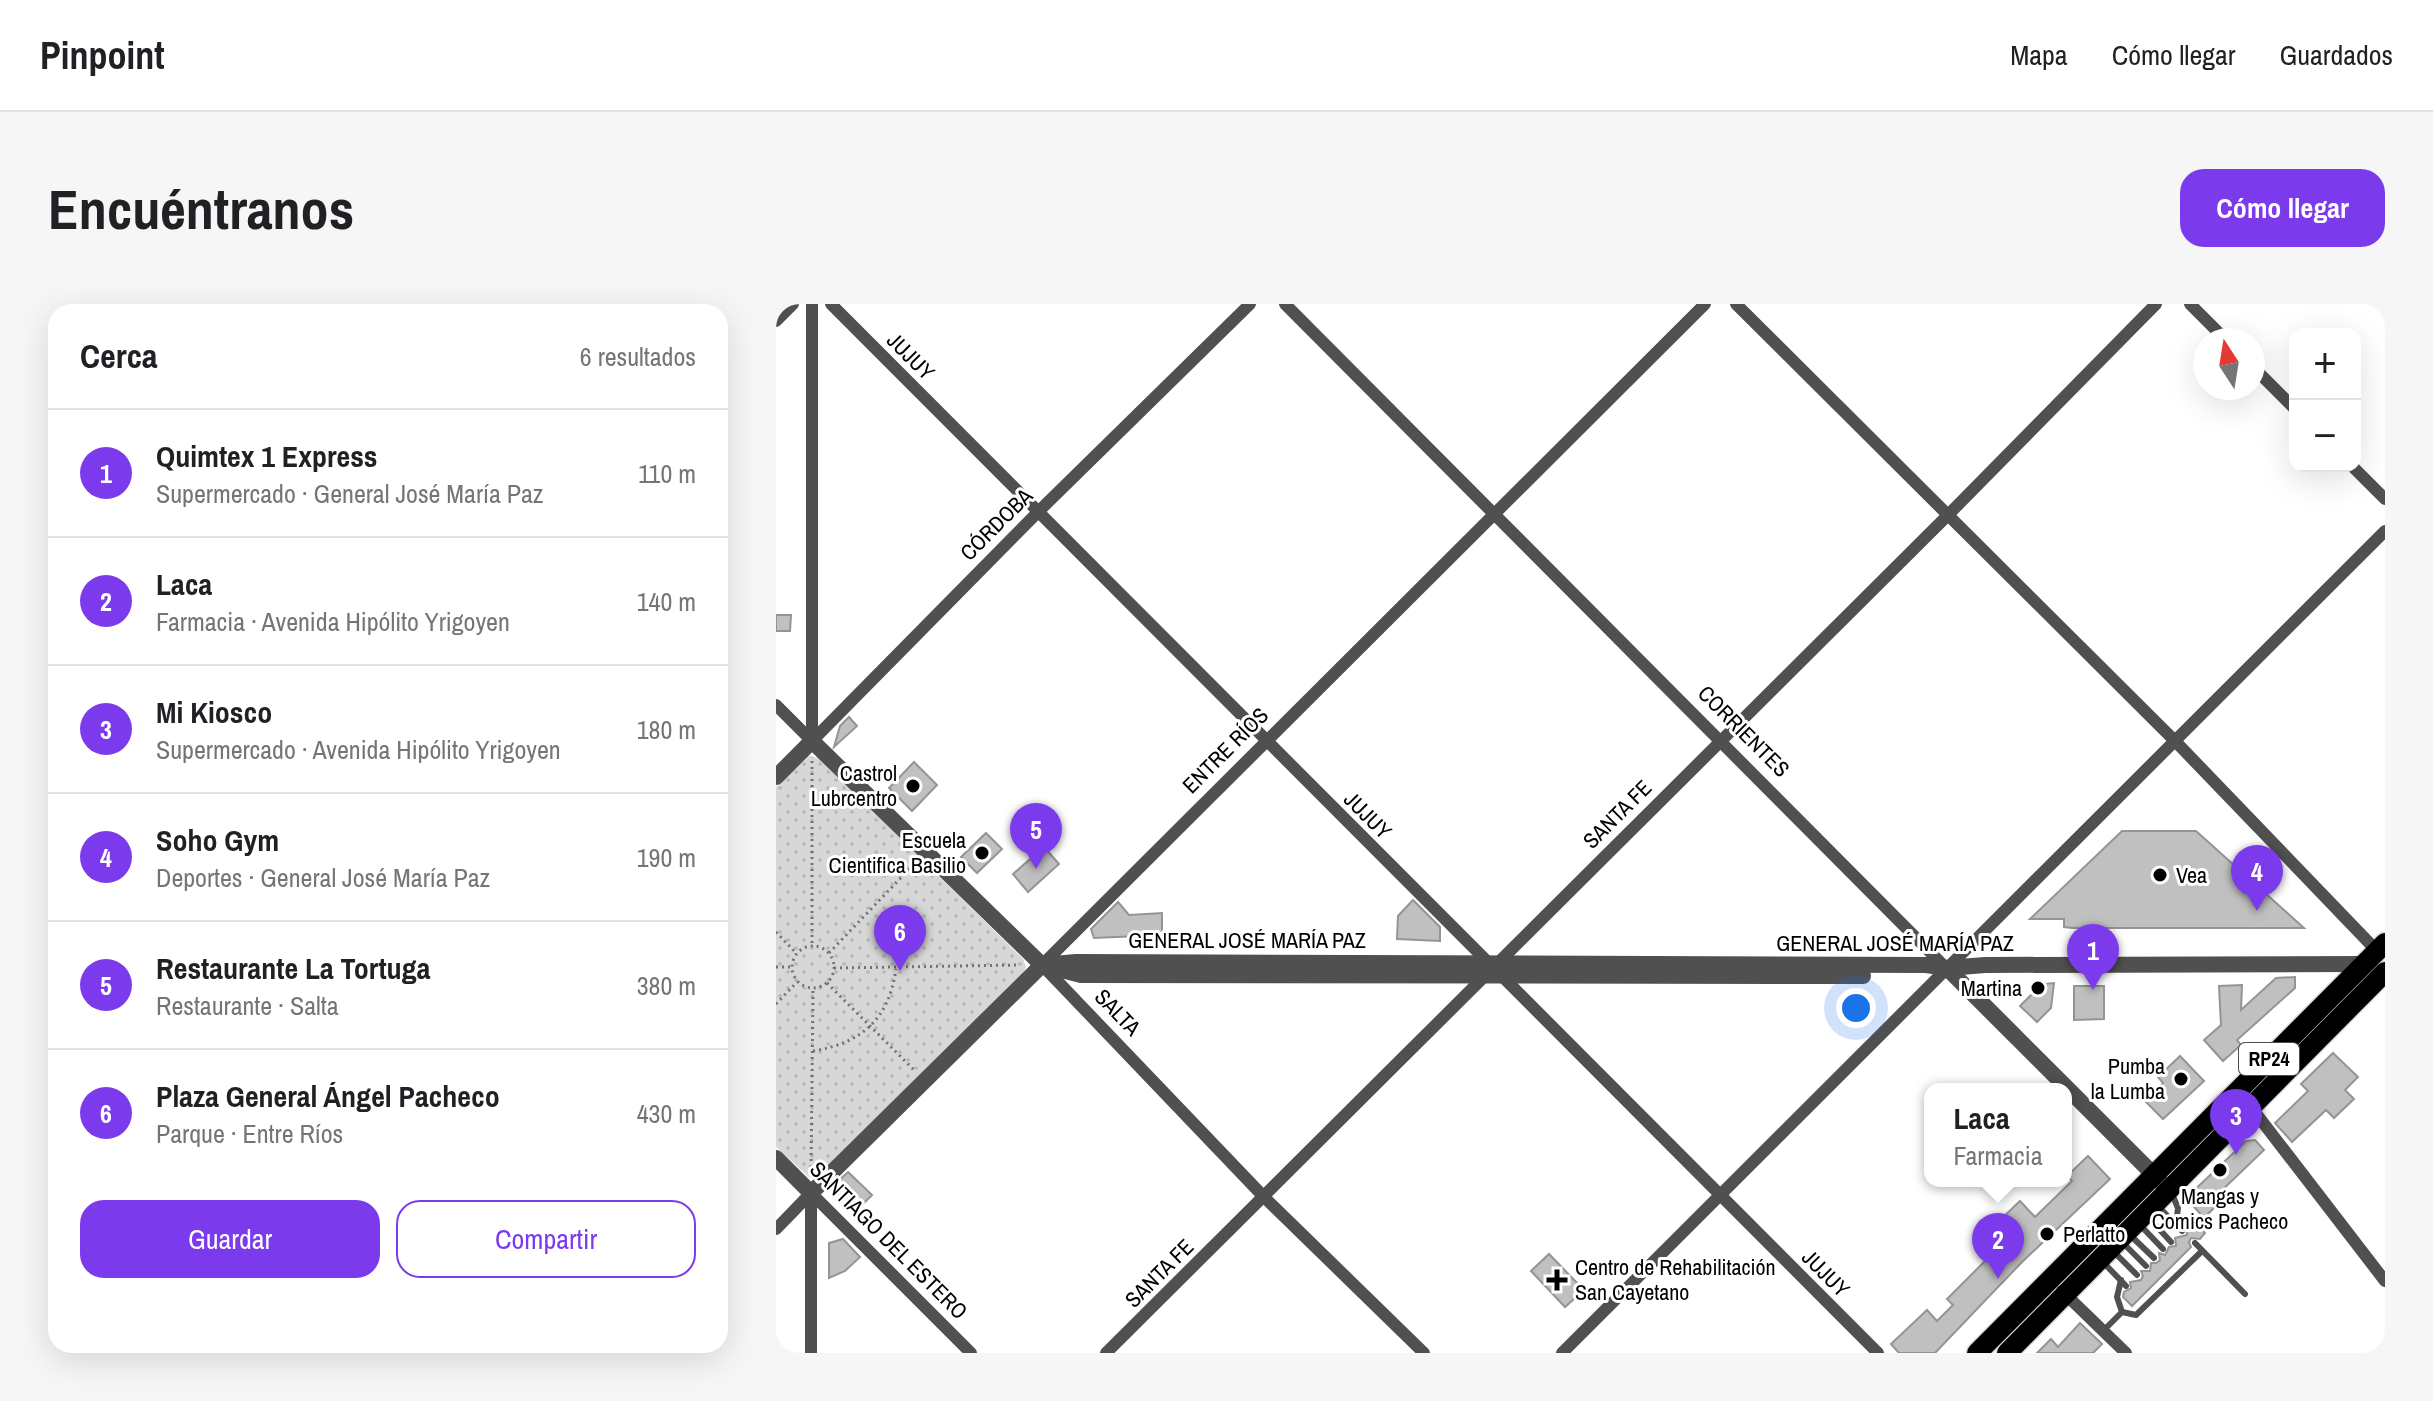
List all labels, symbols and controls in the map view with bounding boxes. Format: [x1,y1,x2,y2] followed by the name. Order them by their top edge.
[40,30,165,81] text: Pinpoint
[2010,36,2068,74] text: Mapa
[2112,36,2235,74] text: Cómo llegar
[2279,36,2393,74] text: Guardados
[2180,169,2385,247] button: Cómo llegar
[48,171,354,246] text: Encuéntranos
[881,326,941,386] street label: JUJUY
[2193,328,2265,400] north arrow
[2289,328,2361,472] map controls
[2289,328,2361,400] button: +
[80,333,158,379] text: Cerca
[580,339,696,374] text: 6 resultados
[2289,400,2361,472] button: −
[156,436,378,476] text: Quimtex 1 Express
[100,456,112,491] text: 1
[638,456,696,491] text: 110 m
[156,476,544,511] text: Supermercado · General José María Paz
[953,480,1040,567] street label: CÓRDOBA
[156,564,212,604] text: Laca
[100,584,112,619] text: 2
[637,584,696,619] text: 140 m
[156,604,510,639] text: Farmacia · Avenida Hipólito Yrigoyen
[1692,679,1796,783] street label: CORRIENTES
[156,692,272,732] text: Mi Kiosco
[1175,700,1275,800] street label: ENTRE RÍOS
[100,712,112,747] text: 3
[637,712,696,747] text: 180 m
[156,732,561,767] text: Supermercado · Avenida Hipólito Yrigoyen
[811,758,897,813] place label: Castrol Lubrcentro
[1576,773,1658,855] street label: SANTA FE
[904,777,922,795] marker: Castrol Lubrcentro
[1338,785,1398,845] street label: JUJUY
[1010,803,1062,869] pin: 5
[156,820,279,860] text: Soho Gym
[829,825,966,880] place label: Escuela Cientifica Basilio
[100,840,112,875] text: 4
[637,840,696,875] text: 190 m
[973,844,991,862] marker: Escuela Cientifica Basilio
[2231,845,2283,911] pin: 4
[156,860,490,895] text: Deportes · General José María Paz
[2176,860,2207,890] place label: Vea
[2151,866,2169,884] marker: Vea
[874,905,926,971] pin: 6
[2067,924,2119,990] pin: 1
[1128,925,1366,955] street label: GENERAL JOSÉ MARÍA PAZ
[1776,928,2014,958] street label: GENERAL JOSÉ MARÍA PAZ
[156,948,430,988] text: Restaurante La Tortuga
[100,968,112,1003] text: 5
[637,968,696,1003] text: 380 m
[1961,973,2022,1003] place label: Martina
[2029,979,2047,997] marker: Martina
[1088,982,1148,1043] street label: SALTA
[156,988,339,1023] text: Restaurante · Salta
[1836,988,1876,1028] your location
[2239,1043,2299,1075] road number: RP24
[2091,1051,2165,1106] place label: Pumba la Lumba
[2172,1070,2190,1088] marker: Pumba la Lumba
[156,1076,500,1116] text: Plaza General Ángel Pacheco
[1924,1083,2072,1187] popup
[2210,1089,2262,1155] pin: 3
[100,1096,112,1131] text: 6
[637,1096,696,1131] text: 430 m
[1954,1098,2010,1138] text: Laca
[156,1116,343,1151] text: Parque · Entre Ríos
[1954,1138,2043,1173] text: Farmacia
[803,1154,975,1326] street label: SANTIAGO DEL ESTERO
[2211,1161,2229,1179] marker: Mangas y Comics Pacheco
[2152,1181,2288,1236] place label: Mangas y Comics Pacheco
[80,1200,380,1278] button: Guardar
[396,1200,696,1278] button: Compartir
[1972,1213,2024,1279] pin: 2
[2063,1219,2125,1249] place label: Perlatto
[2038,1225,2056,1243] marker: Perlatto
[1118,1232,1200,1314] street label: SANTA FE
[1796,1243,1856,1303] street label: JUJUY
[1575,1252,1776,1307] place label: Centro de Rehabilitación San Cayetano
[1546,1269,1568,1291] marker: Centro de Rehabilitación San Cayetano

